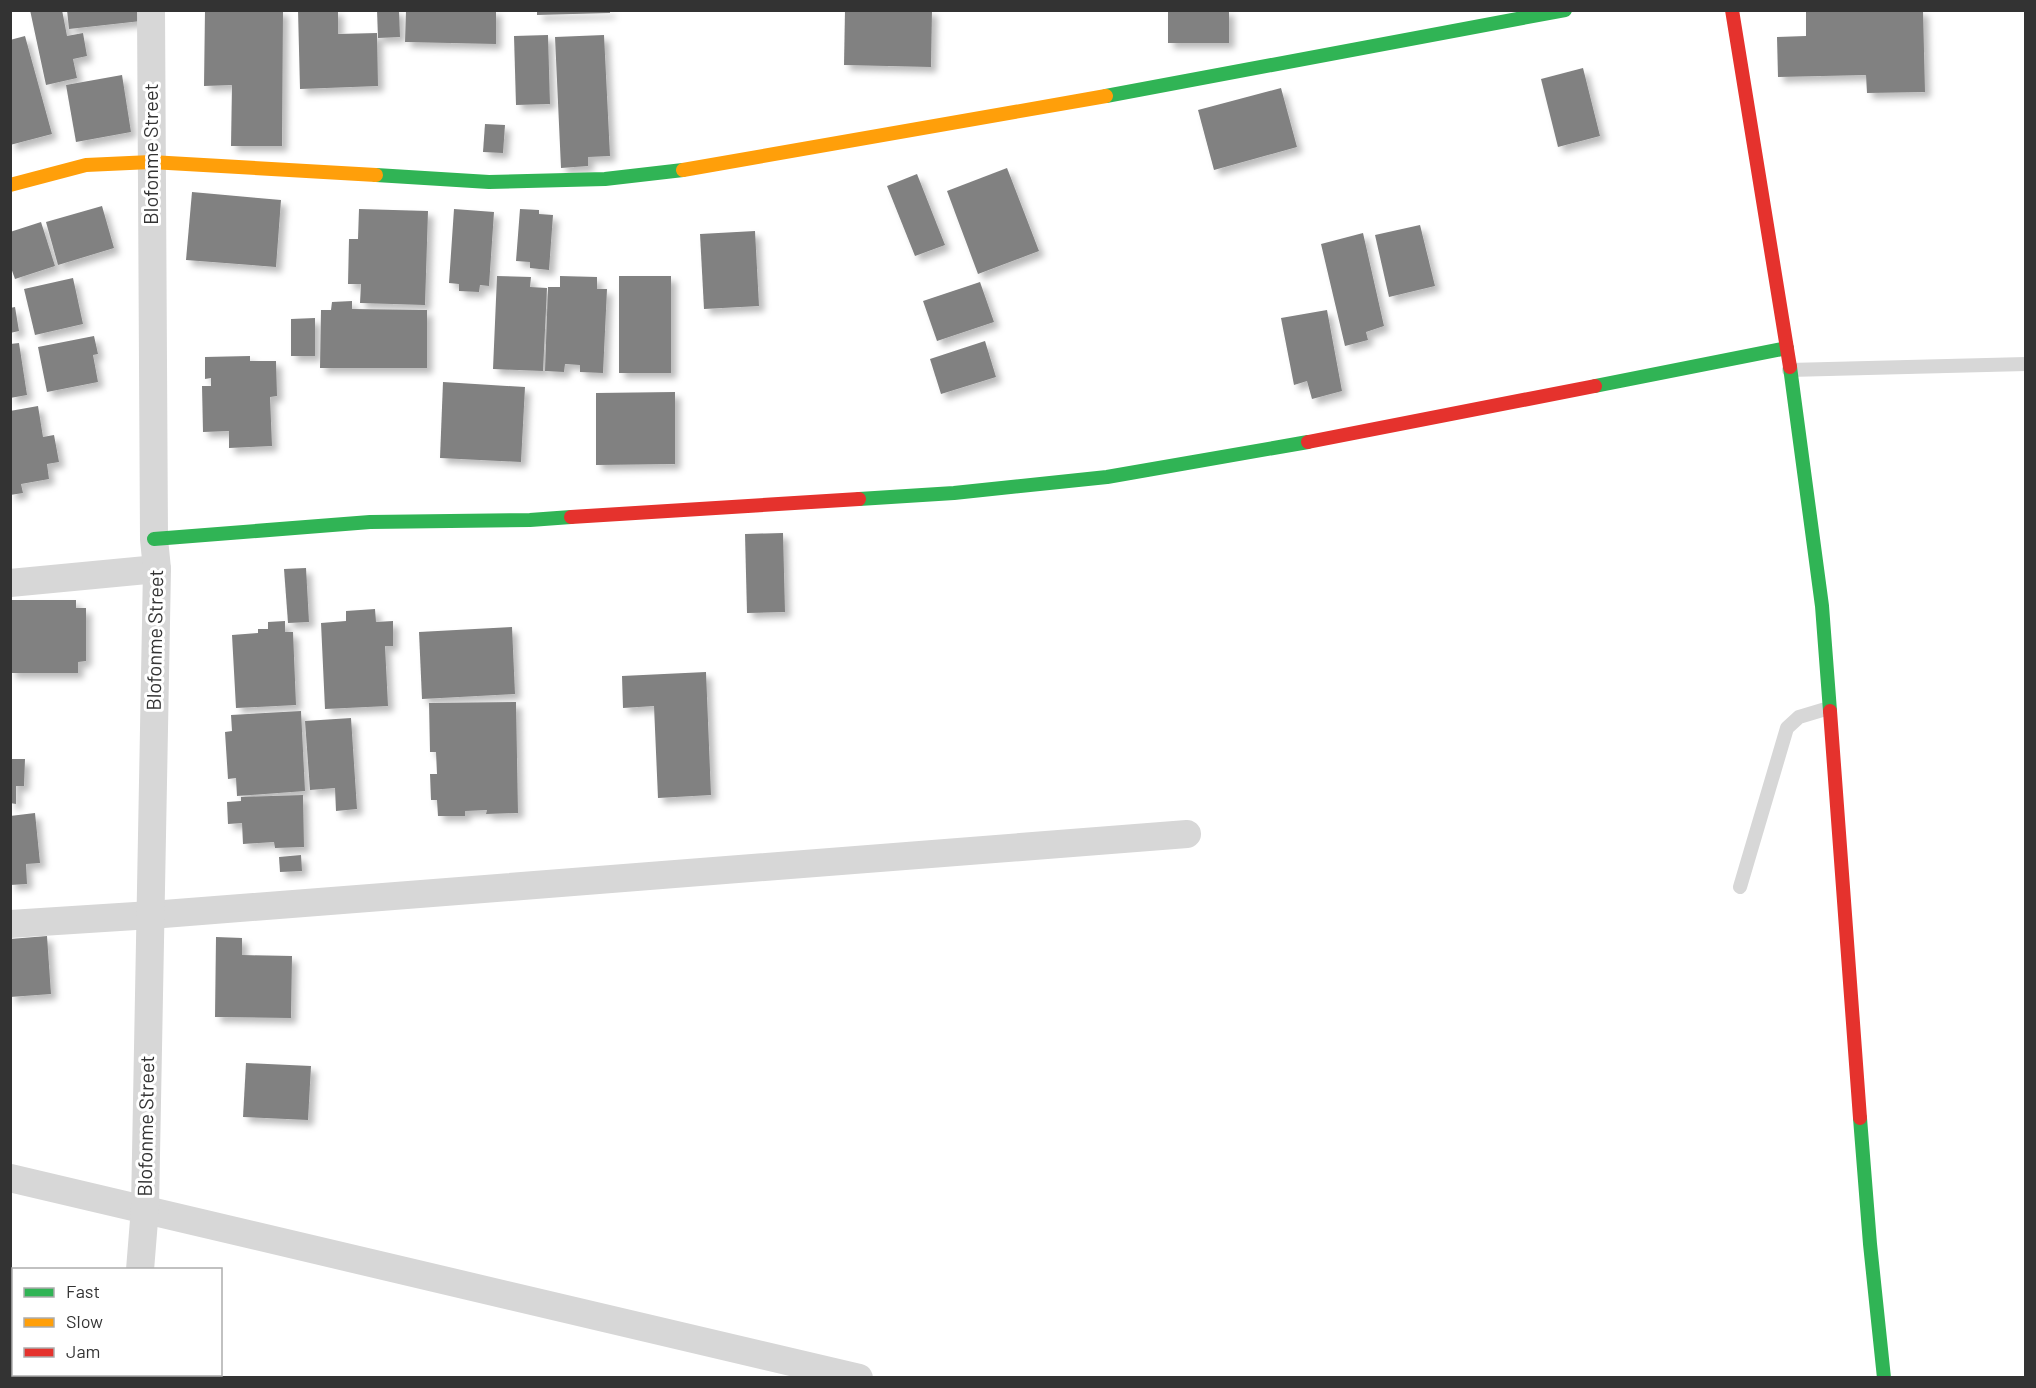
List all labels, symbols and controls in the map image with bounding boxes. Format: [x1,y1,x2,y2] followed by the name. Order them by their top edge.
[138,83,162,225] street label: Blofonme Street
[141,569,167,711] street label: Blofonme Street
[132,1055,158,1197] street label: Blofonme Street
[12,1268,222,1376] legend
[66,1280,100,1302] text: Fast
[66,1310,103,1332] text: Slow
[66,1340,100,1362] text: Jam

